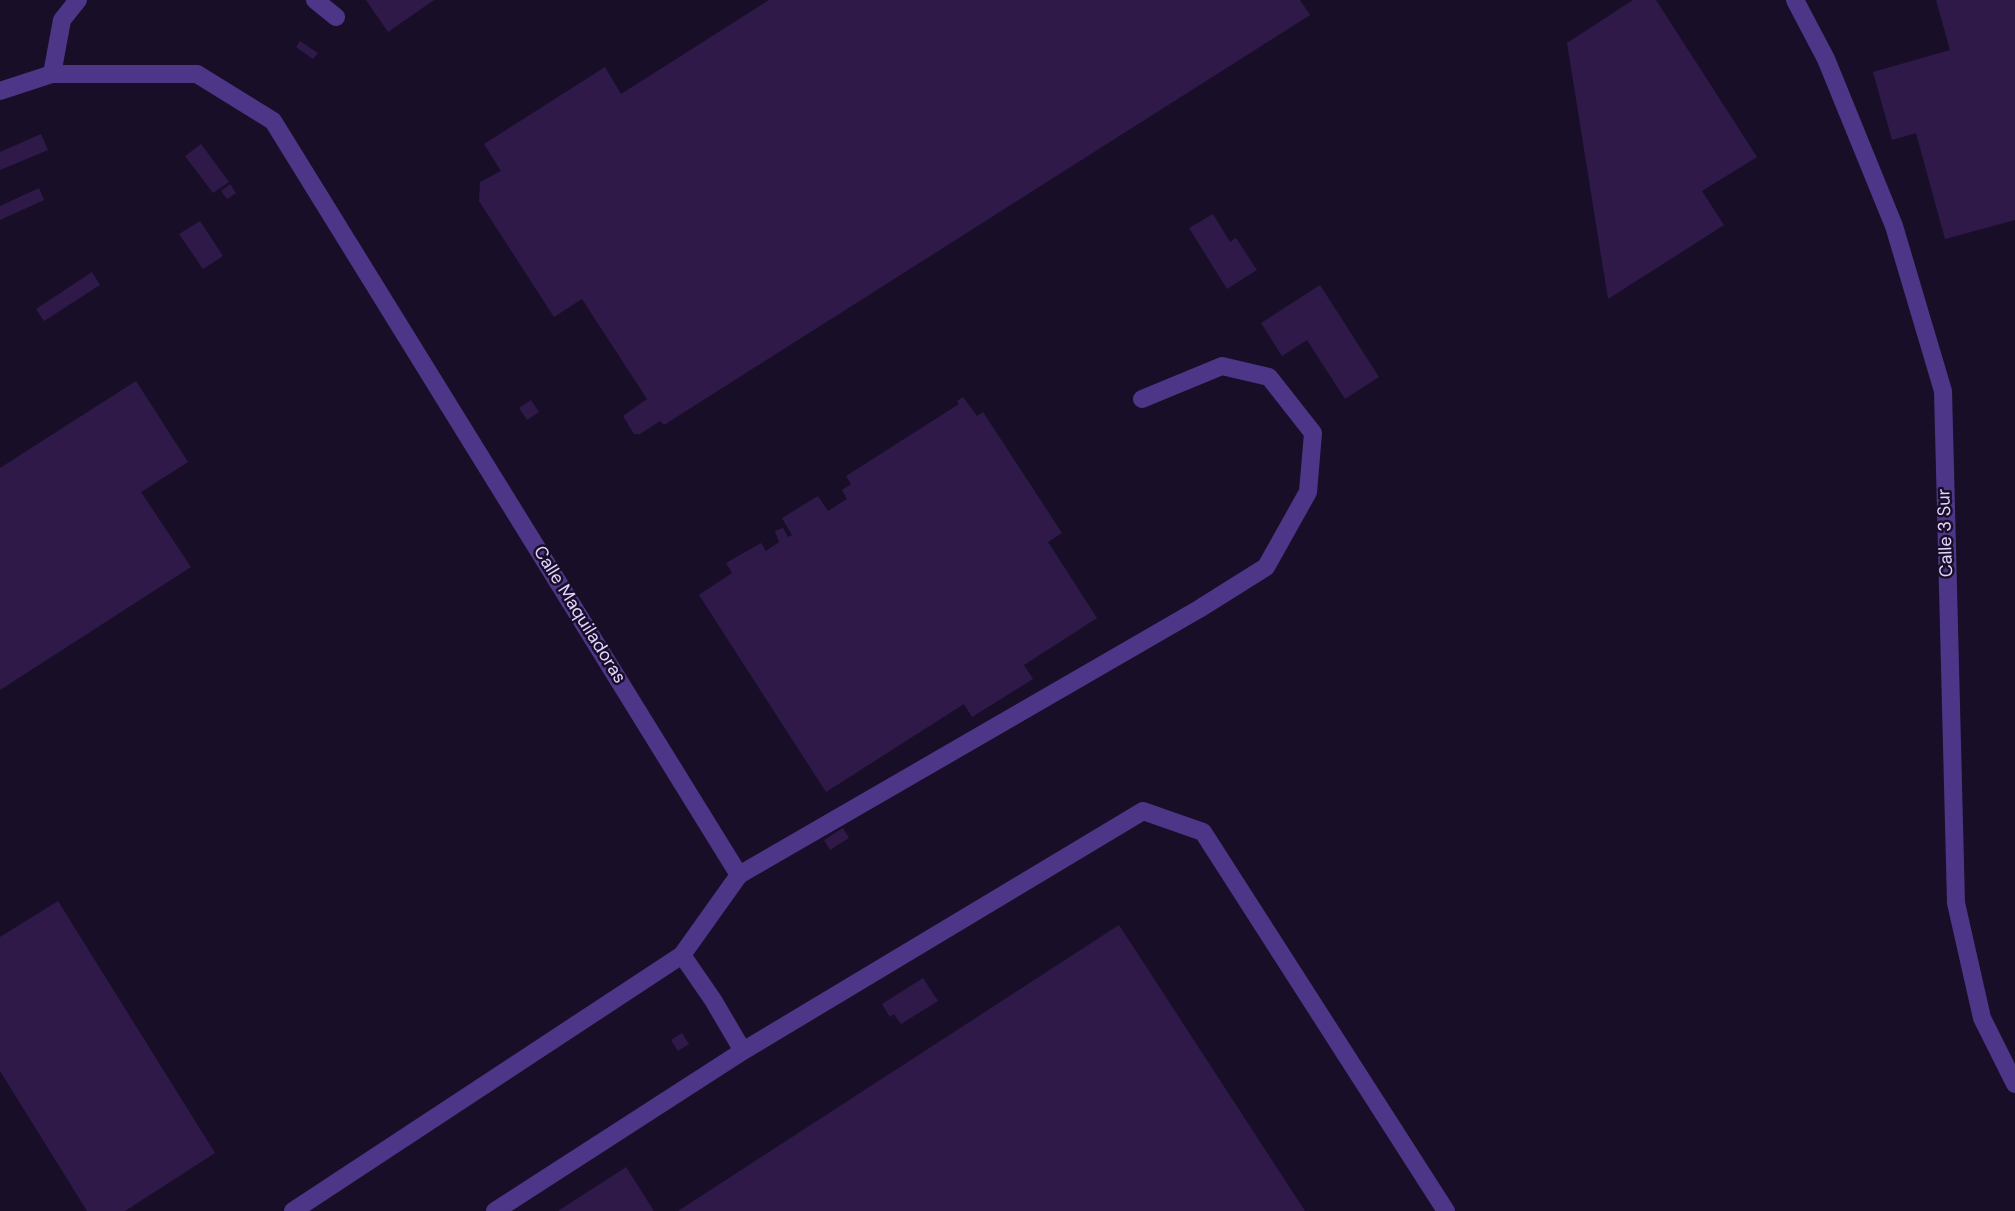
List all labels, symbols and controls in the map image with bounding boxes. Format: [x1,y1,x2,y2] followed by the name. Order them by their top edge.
[1934,488,1958,578] street label: Calle 3 Sur
[528,542,630,688] street label: Calle Maquiladoras

